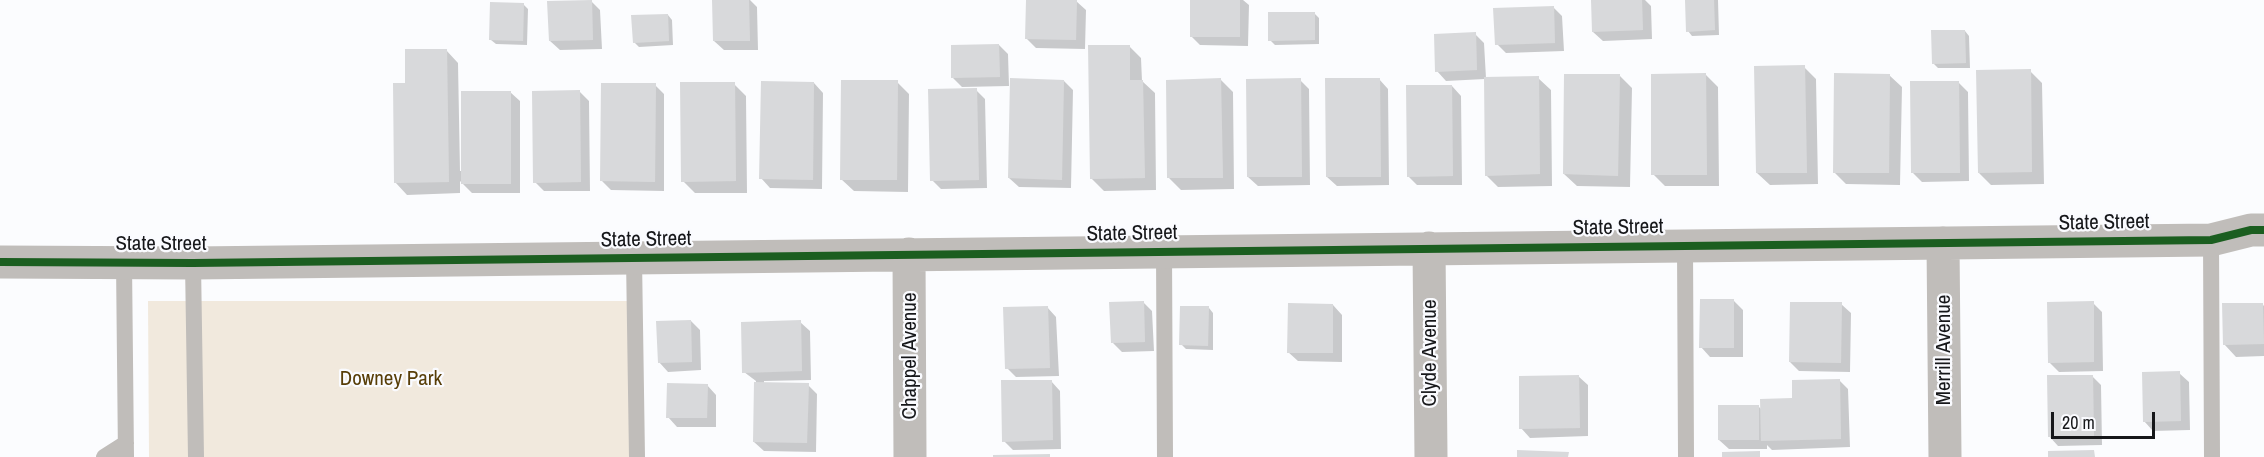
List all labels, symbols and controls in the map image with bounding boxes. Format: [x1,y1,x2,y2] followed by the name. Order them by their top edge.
[2058,210,2150,236] street label: State Street
[1572,215,1664,241] street label: State Street
[1086,221,1178,247] street label: State Street
[600,227,692,253] street label: State Street
[116,231,206,257] street label: State Street
[897,292,923,420] street label: Chappel Avenue
[1931,295,1957,405] street label: Merrill Avenue
[1417,300,1443,406] street label: Clyde Avenue
[340,366,442,392] park label: Downey Park
[2054,400,2158,438] scale bar
[2062,410,2095,435] text: 20 m

